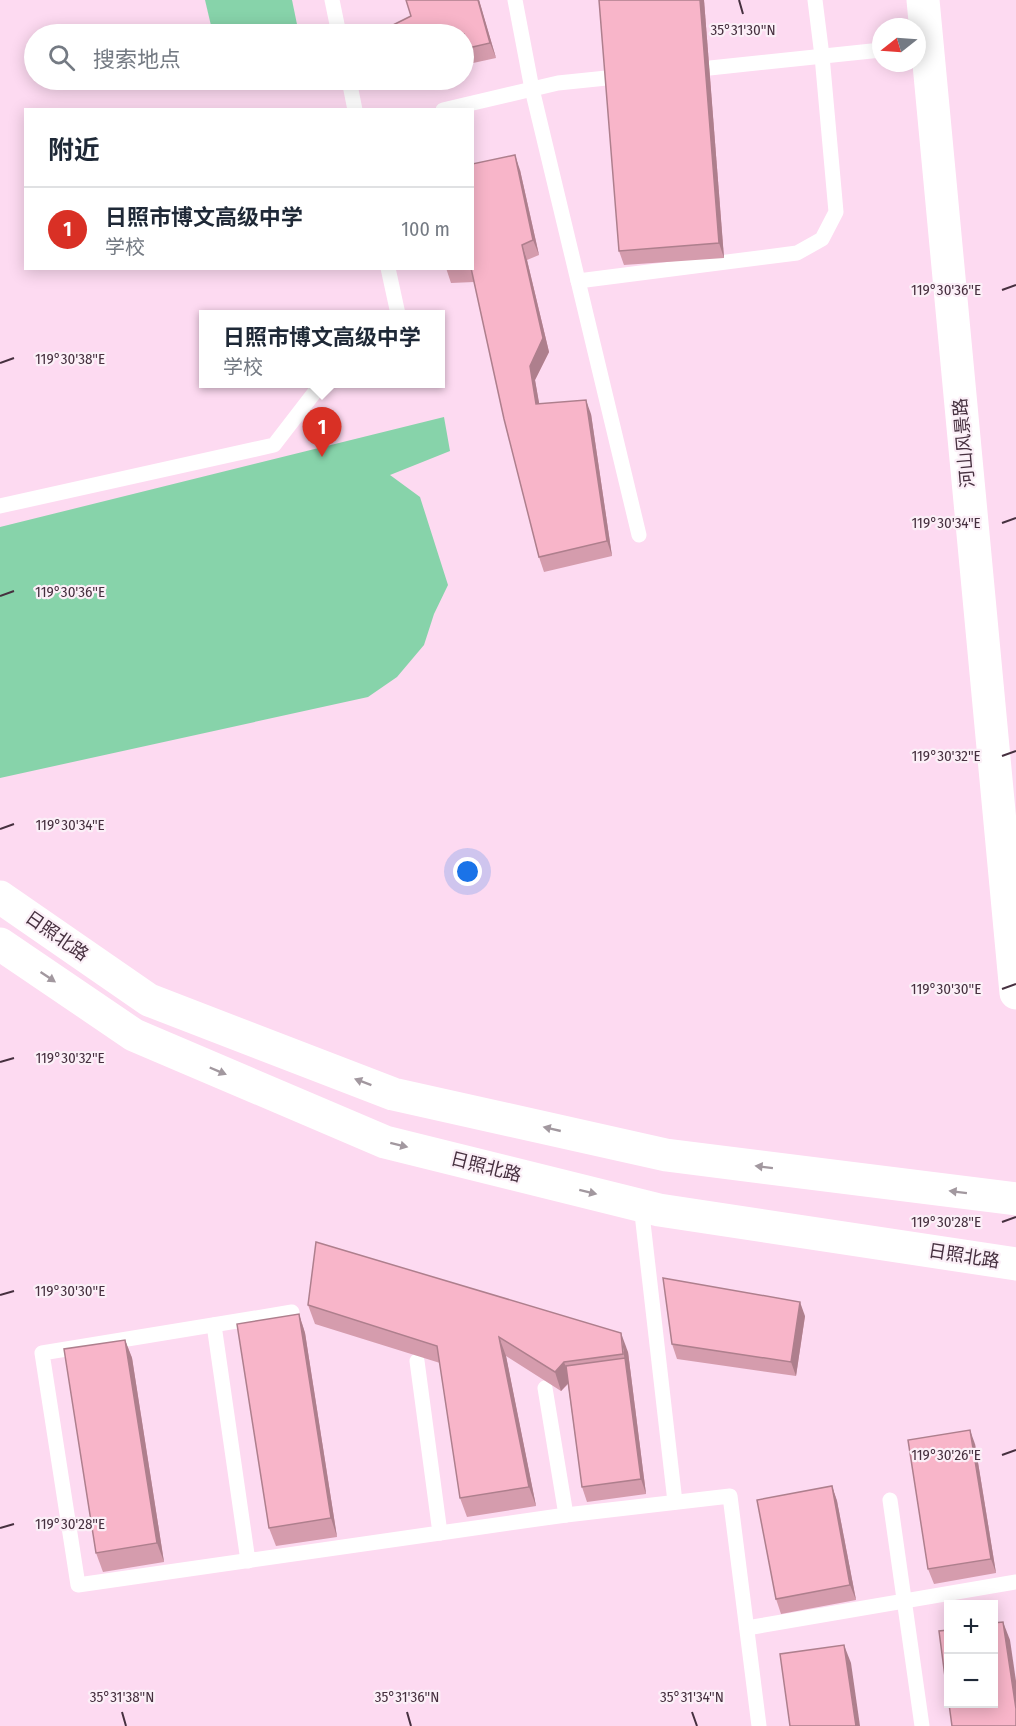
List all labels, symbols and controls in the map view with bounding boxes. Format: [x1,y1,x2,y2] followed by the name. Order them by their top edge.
[872,18,926,72] north arrow
[710,21,776,39] text: 35°31'30"N
[24,24,474,90] search box
[45,41,78,74] icon: search
[93,46,181,73] text: 搜索地点
[48,135,100,166] text: 附近
[105,204,303,231] text: 日照市博文高级中学
[63,217,72,241] text: 1
[401,217,450,241] text: 100 m
[105,235,145,259] text: 学校
[911,281,981,299] text: 119°30'36"E
[199,310,445,388] popup
[223,324,421,351] text: 日照市博文高级中学
[35,350,105,368] text: 119°30'38"E
[223,355,263,379] text: 学校
[949,397,979,489] street label: 河山风景路
[302,408,342,457] pin: 1
[911,514,981,532] text: 119°30'34"E
[35,583,105,601] text: 119°30'36"E
[911,747,981,765] text: 119°30'32"E
[35,816,105,834] text: 119°30'34"E
[453,857,482,886] your location
[21,906,93,966] street label: 日照北路
[40,971,56,983] one-way arrow
[911,980,981,998] text: 119°30'30"E
[35,1049,105,1067] text: 119°30'32"E
[210,1066,228,1076] one-way arrow
[354,1077,372,1086] one-way arrow
[543,1124,561,1134] one-way arrow
[389,1141,408,1151] one-way arrow
[448,1148,524,1186] street label: 日照北路
[755,1163,774,1172] one-way arrow
[948,1187,967,1196] one-way arrow
[579,1188,597,1198] one-way arrow
[911,1213,981,1231] text: 119°30'28"E
[927,1240,1001,1272] street label: 日照北路
[35,1282,105,1300] text: 119°30'30"E
[911,1446,981,1464] text: 119°30'26"E
[35,1515,105,1533] text: 119°30'28"E
[944,1600,998,1708] map controls
[944,1600,998,1654] button: +
[944,1654,998,1708] button: −
[90,1688,154,1706] text: 35°31'38"N
[375,1688,439,1706] text: 35°31'36"N
[660,1688,724,1706] text: 35°31'34"N

